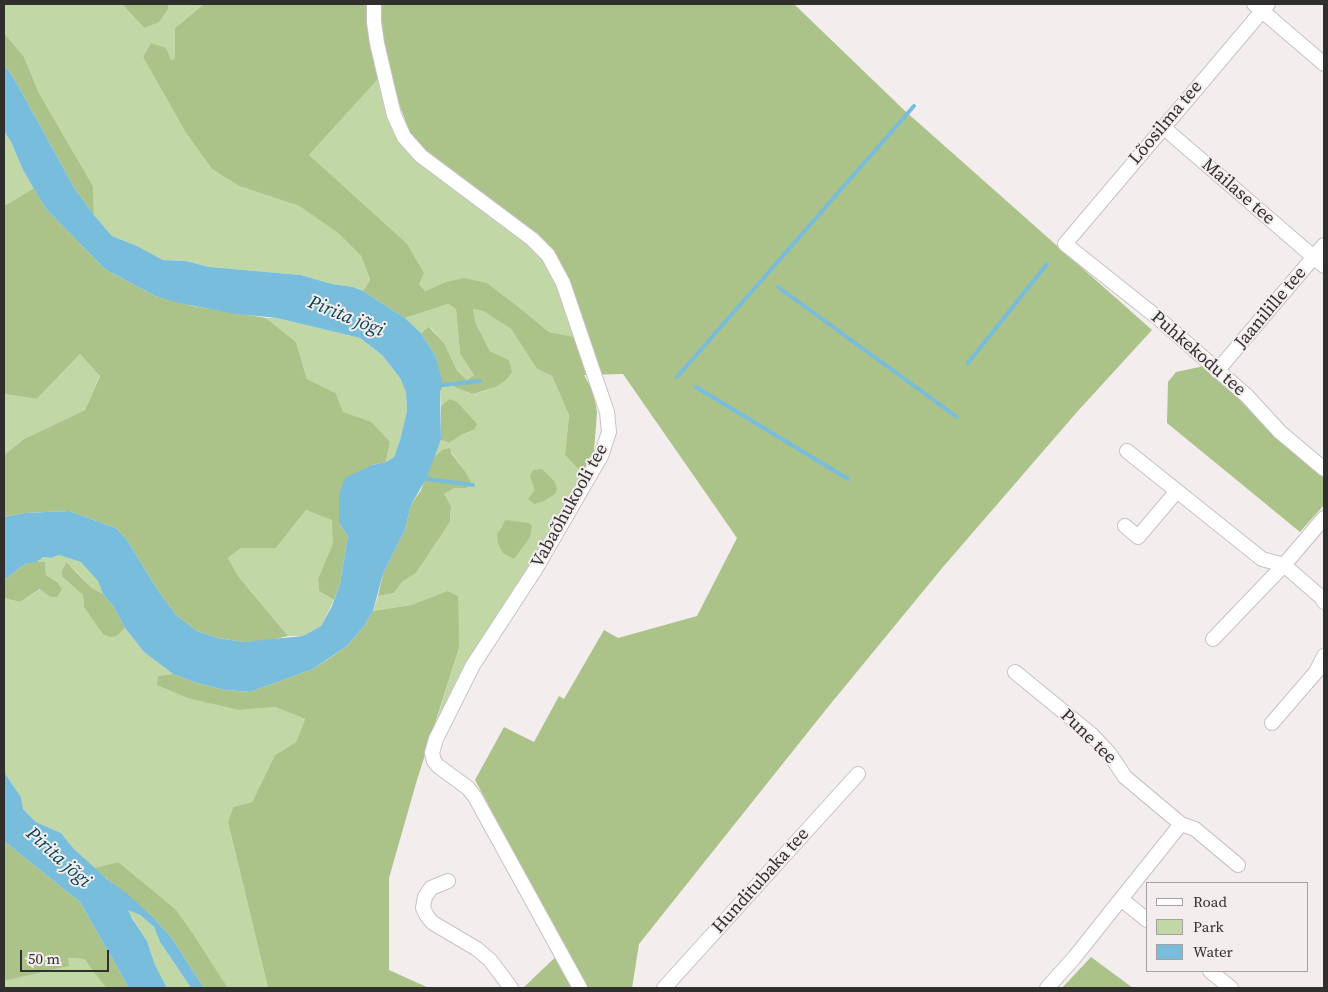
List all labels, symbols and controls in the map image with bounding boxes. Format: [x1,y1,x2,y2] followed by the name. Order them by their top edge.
[1125,77,1207,169] street label: Lõosilma tee
[1197,154,1279,230] street label: Mailase tee
[1231,263,1311,353] street label: Jaanilille tee
[305,292,387,342] water label: Pirita jõgi
[1146,307,1250,401] street label: Puhkekodu tee
[527,440,613,572] street label: Vabaõhukooli tee
[1055,705,1121,769] street label: Pune tee
[21,823,95,893] water label: Pirita jõgi
[708,824,814,938] street label: Hunditubaka tee
[1146,882,1308,972] legend
[1193,891,1227,912] text: Road
[1193,916,1224,937] text: Park
[22,940,111,972] scale bar
[1193,941,1233,962] text: Water
[28,948,60,969] text: 50 m

